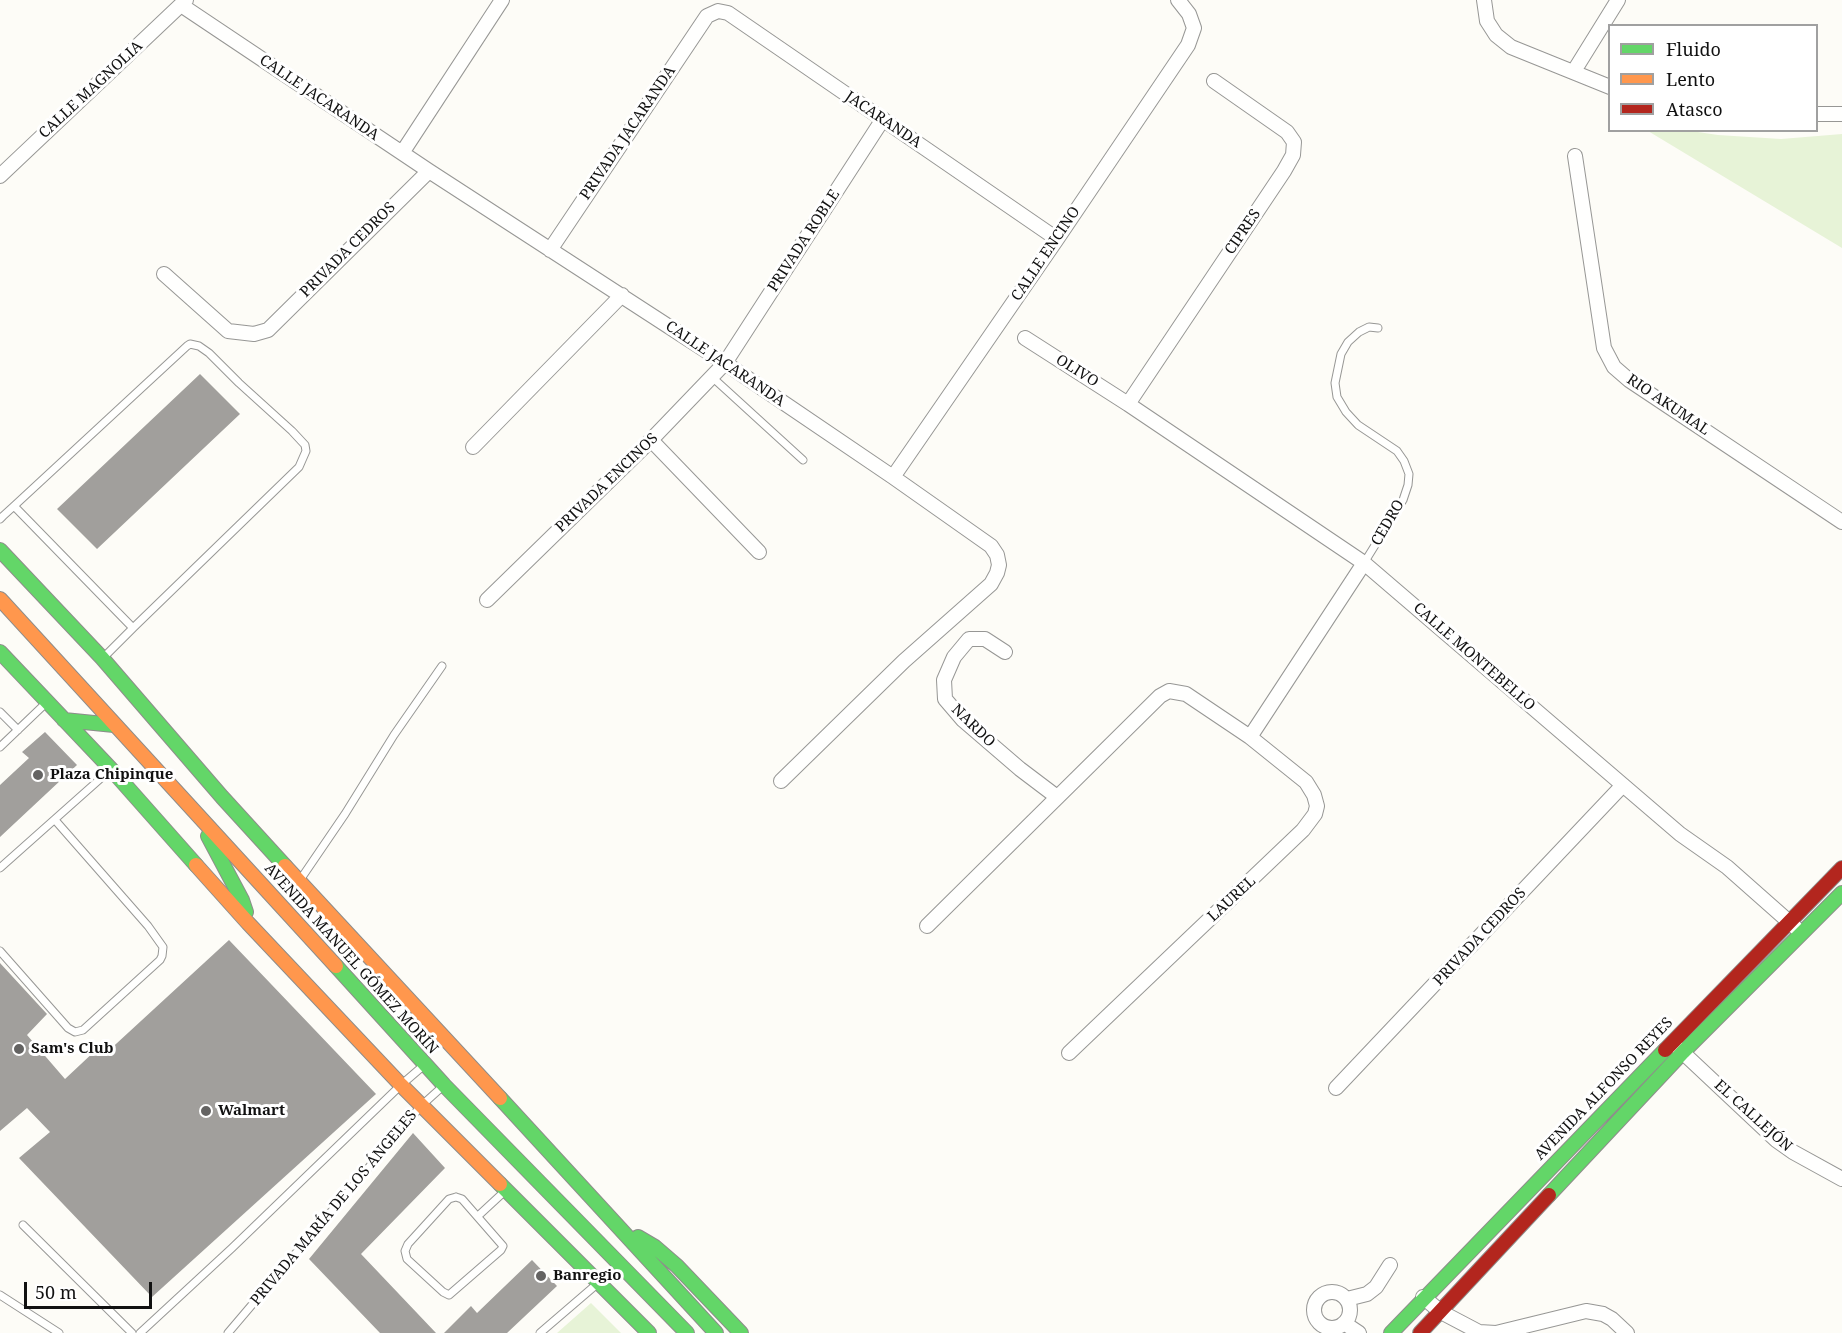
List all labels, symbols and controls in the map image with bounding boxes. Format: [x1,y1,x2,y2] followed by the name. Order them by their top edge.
[1608,24,1818,132] legend
[36,37,146,143] street label: CALLE MAGNOLIA
[1666,37,1721,61] text: Fluido
[256,51,382,145] street label: CALLE JACARANDA
[577,63,679,203] street label: PRIVADA JACARANDA
[1666,67,1715,91] text: Lento
[841,88,925,152] street label: JACARANDA
[1666,97,1723,121] text: Atasco
[764,187,844,295] street label: PRIVADA ROBLE
[297,199,399,301] street label: PRIVADA CEDROS
[1008,203,1084,305] street label: CALLE ENCINO
[1221,206,1265,258] street label: CIPRES
[662,317,788,411] street label: CALLE JACARANDA
[1052,351,1102,391] street label: OLIVO
[1623,371,1713,439] street label: RIO AKUMAL
[552,430,662,536] street label: PRIVADA ENCINOS
[1368,497,1408,549] street label: CEDRO
[1409,599,1539,715] street label: CALLE MONTEBELLO
[947,701,999,751] street label: NARDO
[50,766,173,784] place label: Plaza Chipinque
[31,768,45,782] marker: Plaza Chipinque
[261,860,441,1058] street label: AVENIDA MANUEL GÓMEZ MORÍN
[1204,872,1260,926] street label: LAUREL
[1430,884,1530,990] street label: PRIVADA CEDROS
[1531,1014,1677,1164] street label: AVENIDA ALFONSO REYES
[31,1040,113,1058] place label: Sam's Club
[12,1042,26,1056] marker: Sam's Club
[1710,1076,1796,1156] street label: EL CALLEJÓN
[218,1102,285,1120] place label: Walmart
[199,1104,213,1118] marker: Walmart
[247,1107,421,1309] street label: PRIVADA MARÍA DE LOS ÁNGELES
[553,1267,621,1285] place label: Banregio
[534,1269,548,1283] marker: Banregio
[27,1270,154,1308] scale bar
[35,1280,77,1304] text: 50 m

